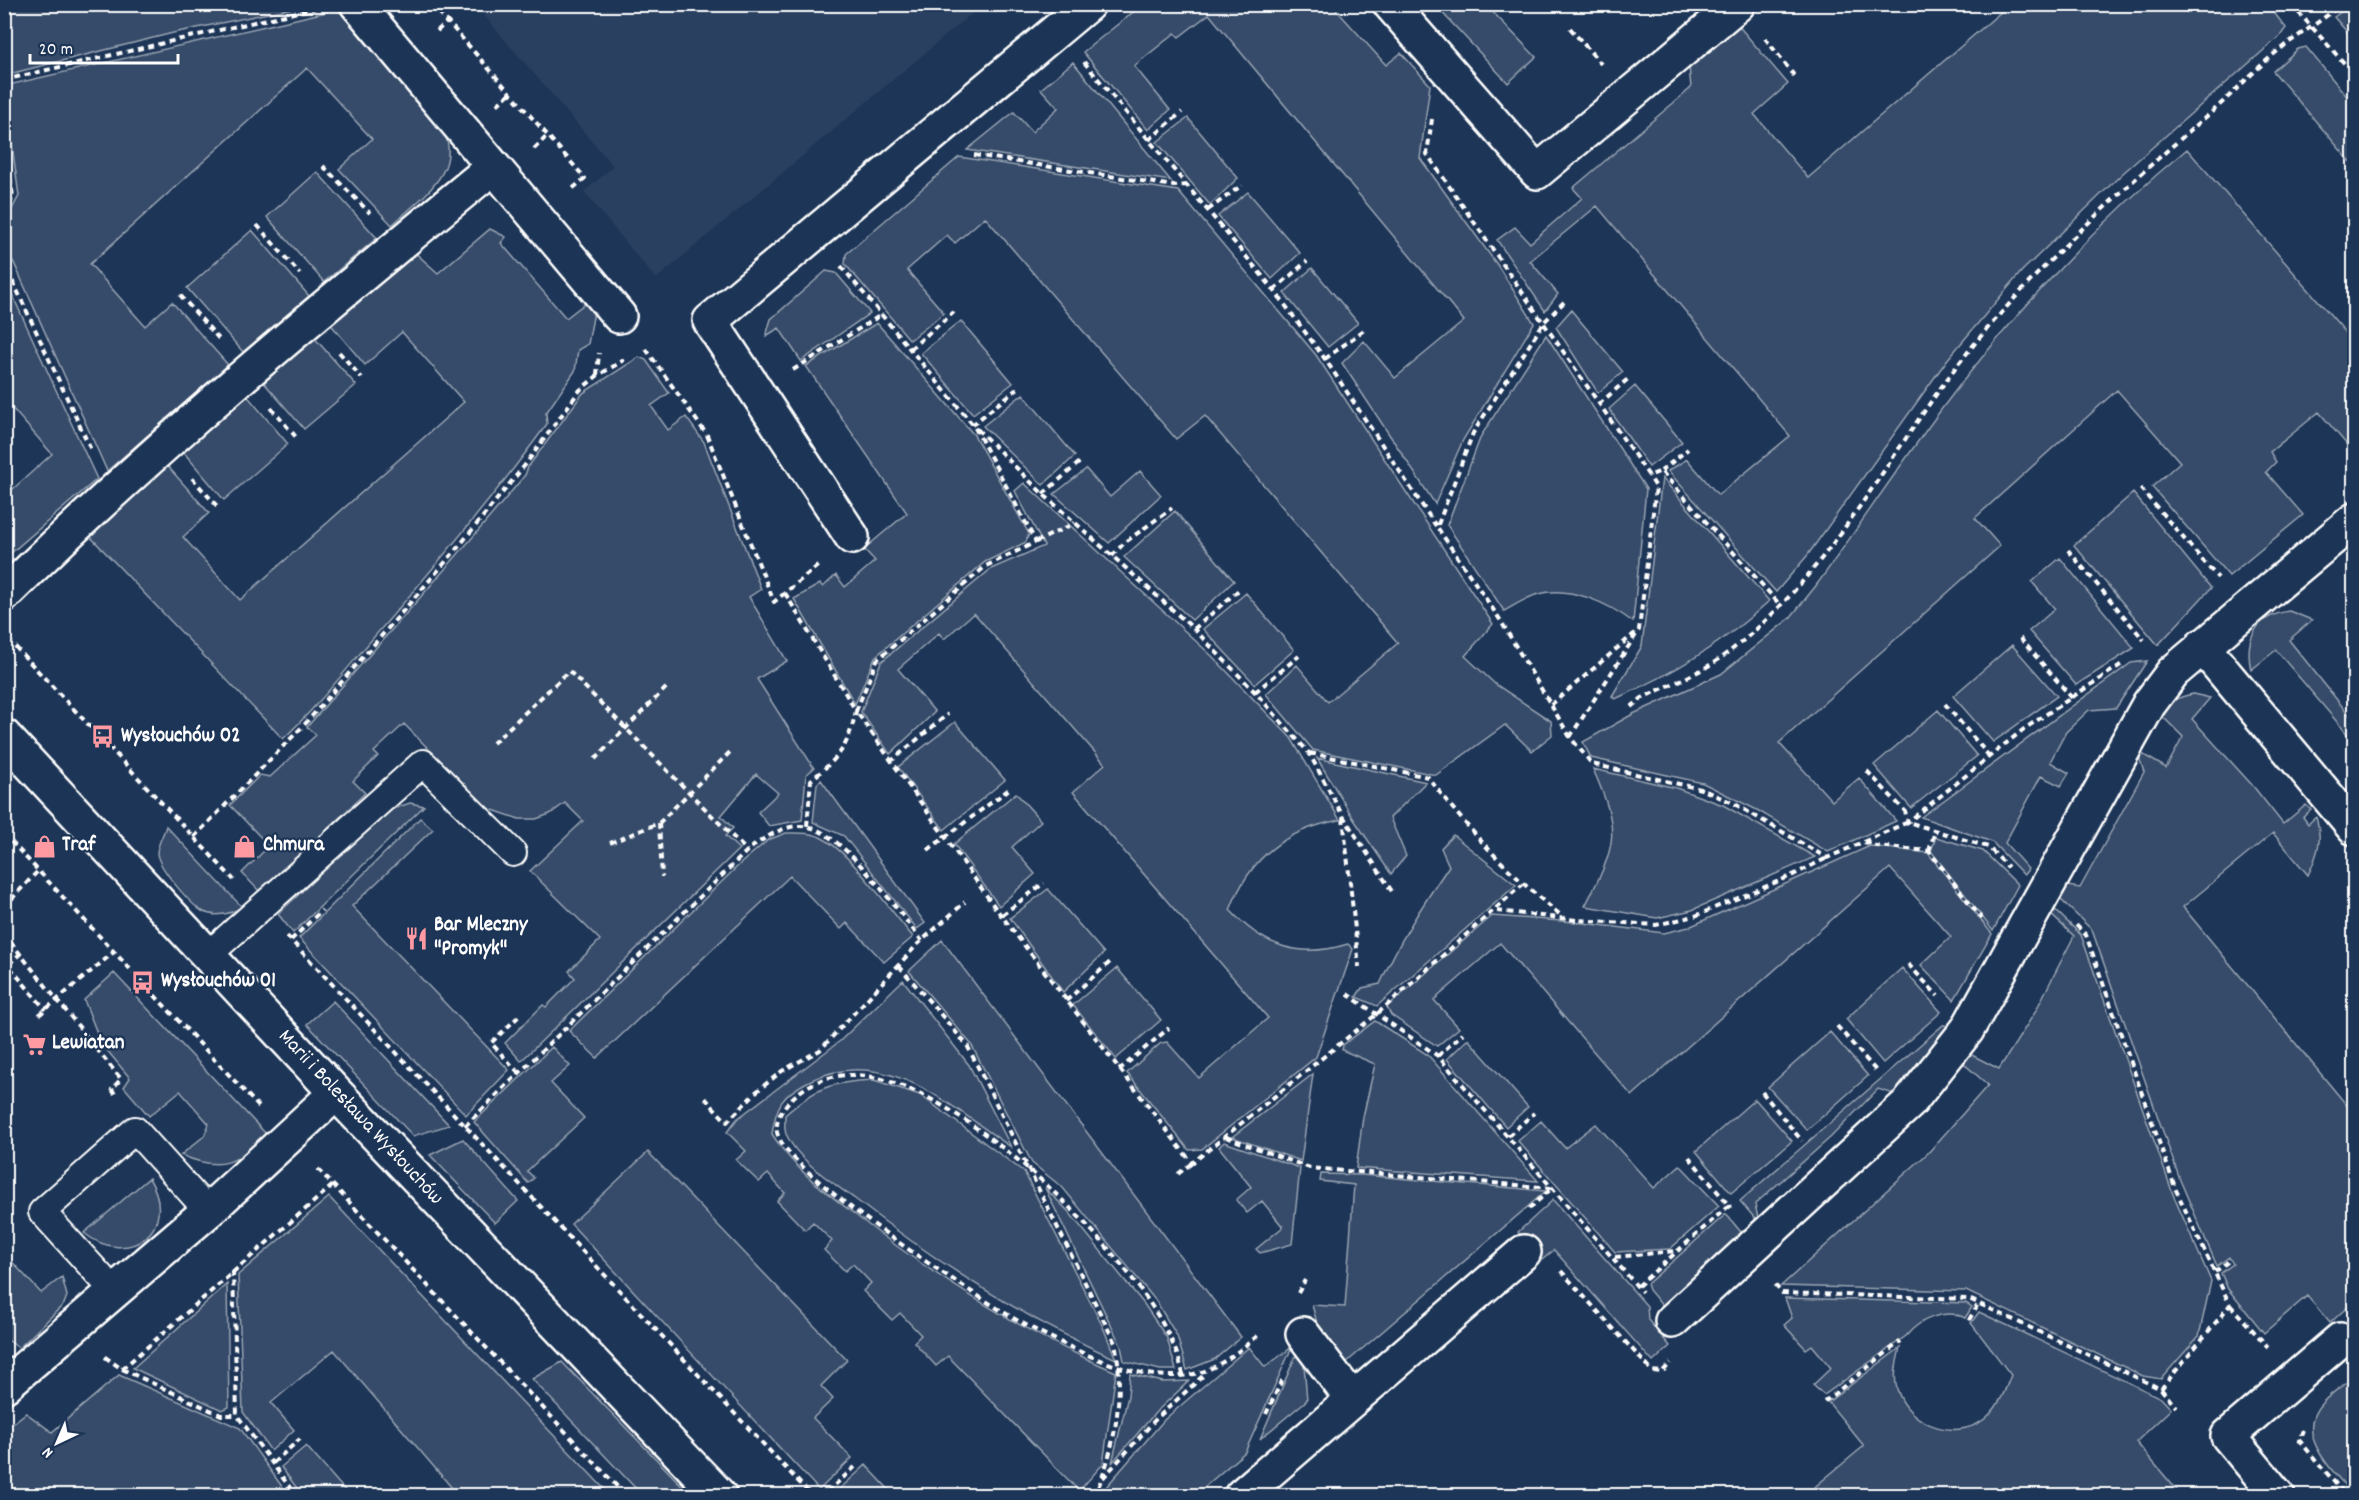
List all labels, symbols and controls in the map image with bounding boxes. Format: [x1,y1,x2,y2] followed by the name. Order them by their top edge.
[30,27,178,65] scale bar
[39,38,73,63] text: 20 m
[121,722,240,752] place label: Wysłouchów 02
[90,724,116,750] bus stop icon: Wysłouchów 02
[62,831,97,861] place label: Traf
[263,831,325,861] place label: Chmura
[31,833,57,859] shop icon: Traf
[232,833,258,859] shop icon: Chmura
[434,911,529,965] place label: Bar Mleczny "Promyk"
[403,925,429,951] restaurant icon: Bar Mleczny "Promyk"
[161,967,276,997] place label: Wysłouchów 01
[130,969,156,995] bus stop icon: Wysłouchów 01
[270,1023,450,1213] street label: Marii i Bolesława Wysłouchów
[52,1029,125,1059] place label: Lewiatan
[21,1031,47,1057] supermarket icon: Lewiatan
[27,1413,87,1473] north arrow
[37,1441,59,1463] text: N

